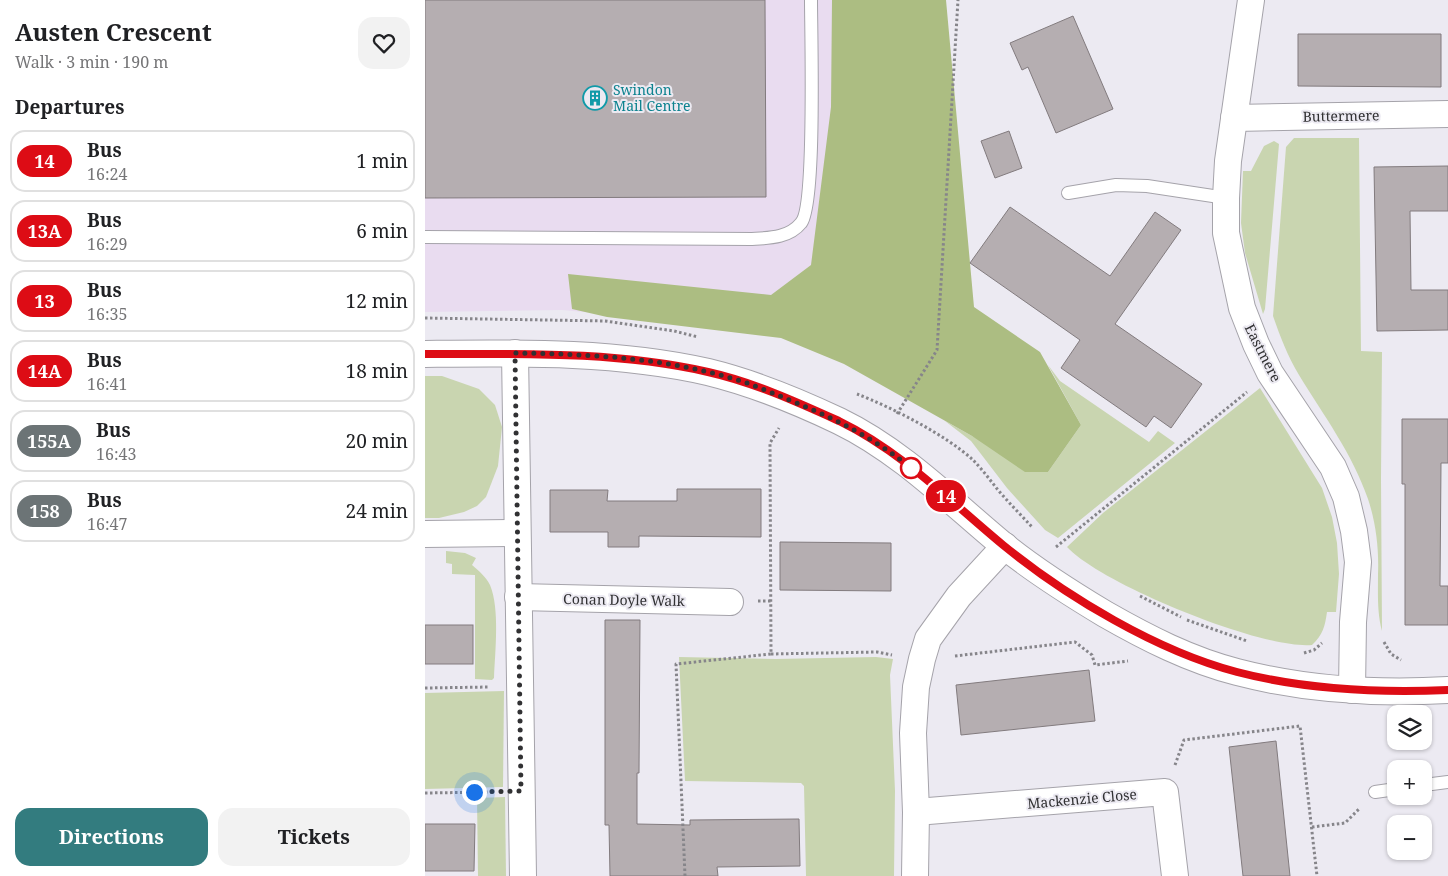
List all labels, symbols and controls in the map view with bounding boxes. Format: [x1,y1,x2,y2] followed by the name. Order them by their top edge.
[15,15,212,48] text: Austen Crescent
[358,17,410,69] button: heart
[15,51,168,73] text: Walk · 3 min · 190 m
[613,80,691,115] place label: Swindon Mail Centre
[582,85,608,111] building icon: Swindon Mail Centre
[15,94,124,120] text: Departures
[1302,105,1380,126] street label: Buttermere
[87,137,122,163] text: Bus
[356,148,408,174] text: 1 min
[34,149,55,173] text: 14
[87,163,127,185] text: 16:24
[87,207,122,233] text: Bus
[356,218,408,244] text: 6 min
[28,219,61,243] text: 13A
[87,233,127,255] text: 16:29
[87,277,122,303] text: Bus
[346,288,408,314] text: 12 min
[34,289,55,313] text: 13
[87,303,127,325] text: 16:35
[1241,321,1286,385] street label: Eastmere
[87,347,122,373] text: Bus
[346,358,408,384] text: 18 min
[28,359,61,383] text: 14A
[87,373,127,395] text: 16:41
[96,417,131,443] text: Bus
[346,428,408,454] text: 20 min
[27,429,71,453] text: 155A
[96,443,136,465] text: 16:43
[900,457,922,479] unlabelled marker
[923,480,969,512] line badge: 14
[936,484,956,508] text: 14
[87,487,122,513] text: Bus
[346,498,408,524] text: 24 min
[29,499,60,523] text: 158
[87,513,127,535] text: 16:47
[563,589,686,610] street label: Conan Doyle Walk
[1387,705,1432,860] map controls
[1387,705,1432,750] button: layers
[1387,760,1432,805] button: +
[462,780,487,805] your location
[1026,784,1138,813] street label: Mackenzie Close
[15,808,208,866] button: Directions
[218,808,410,866] button: Tickets
[1387,815,1432,860] button: −

